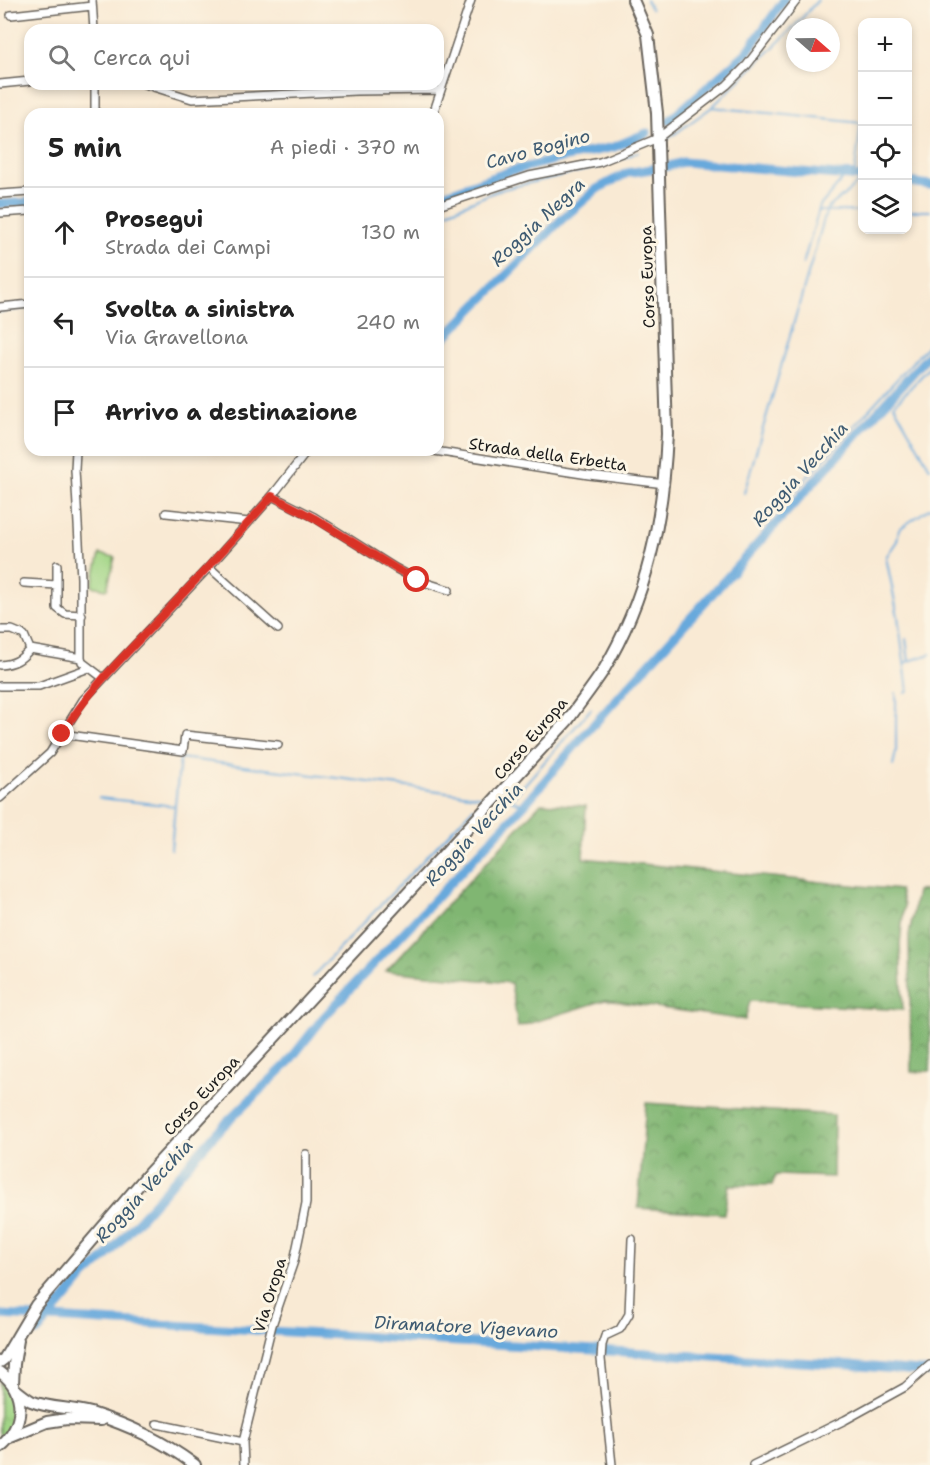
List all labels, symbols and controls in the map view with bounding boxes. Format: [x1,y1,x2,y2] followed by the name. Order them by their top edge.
[786,18,840,72] north arrow
[858,18,912,234] map controls
[858,18,912,72] button: +
[24,24,444,90] search box
[45,41,78,74] icon: search
[93,43,191,72] text: Cerca qui
[858,72,912,126] button: −
[483,124,593,174] water label: Cavo Bogino
[858,126,912,180] button: locate
[48,130,122,165] text: 5 min
[270,134,420,160] text: A piedi · 370 m
[486,172,590,272] water label: Roggia Negra
[858,180,912,234] button: layers
[105,205,203,234] text: Prosegui
[48,216,81,249] icon: ahead
[361,219,420,245] text: 130 m
[635,225,660,329] street label: Corso Europa
[105,234,271,260] text: Strada dei Campi
[105,295,294,324] text: Svolta a sinistra
[48,306,81,339] icon: left
[355,309,420,335] text: 240 m
[105,324,248,350] text: Via Gravellona
[48,396,81,429] icon: arrive
[105,398,357,427] text: Arrivo a destinazione
[747,417,853,531] water label: Roggia Vecchia
[468,433,628,476] street label: Strada della Erbetta
[403,566,429,592] route start
[489,693,572,784] street label: Corso Europa
[48,720,74,746] route end
[420,777,528,891] water label: Roggia Vecchia
[159,1051,244,1140] street label: Corso Europa
[90,1134,198,1248] water label: Roggia Vecchia
[248,1255,291,1335] street label: Via Oropa
[373,1310,559,1344] water label: Diramatore Vigevano

